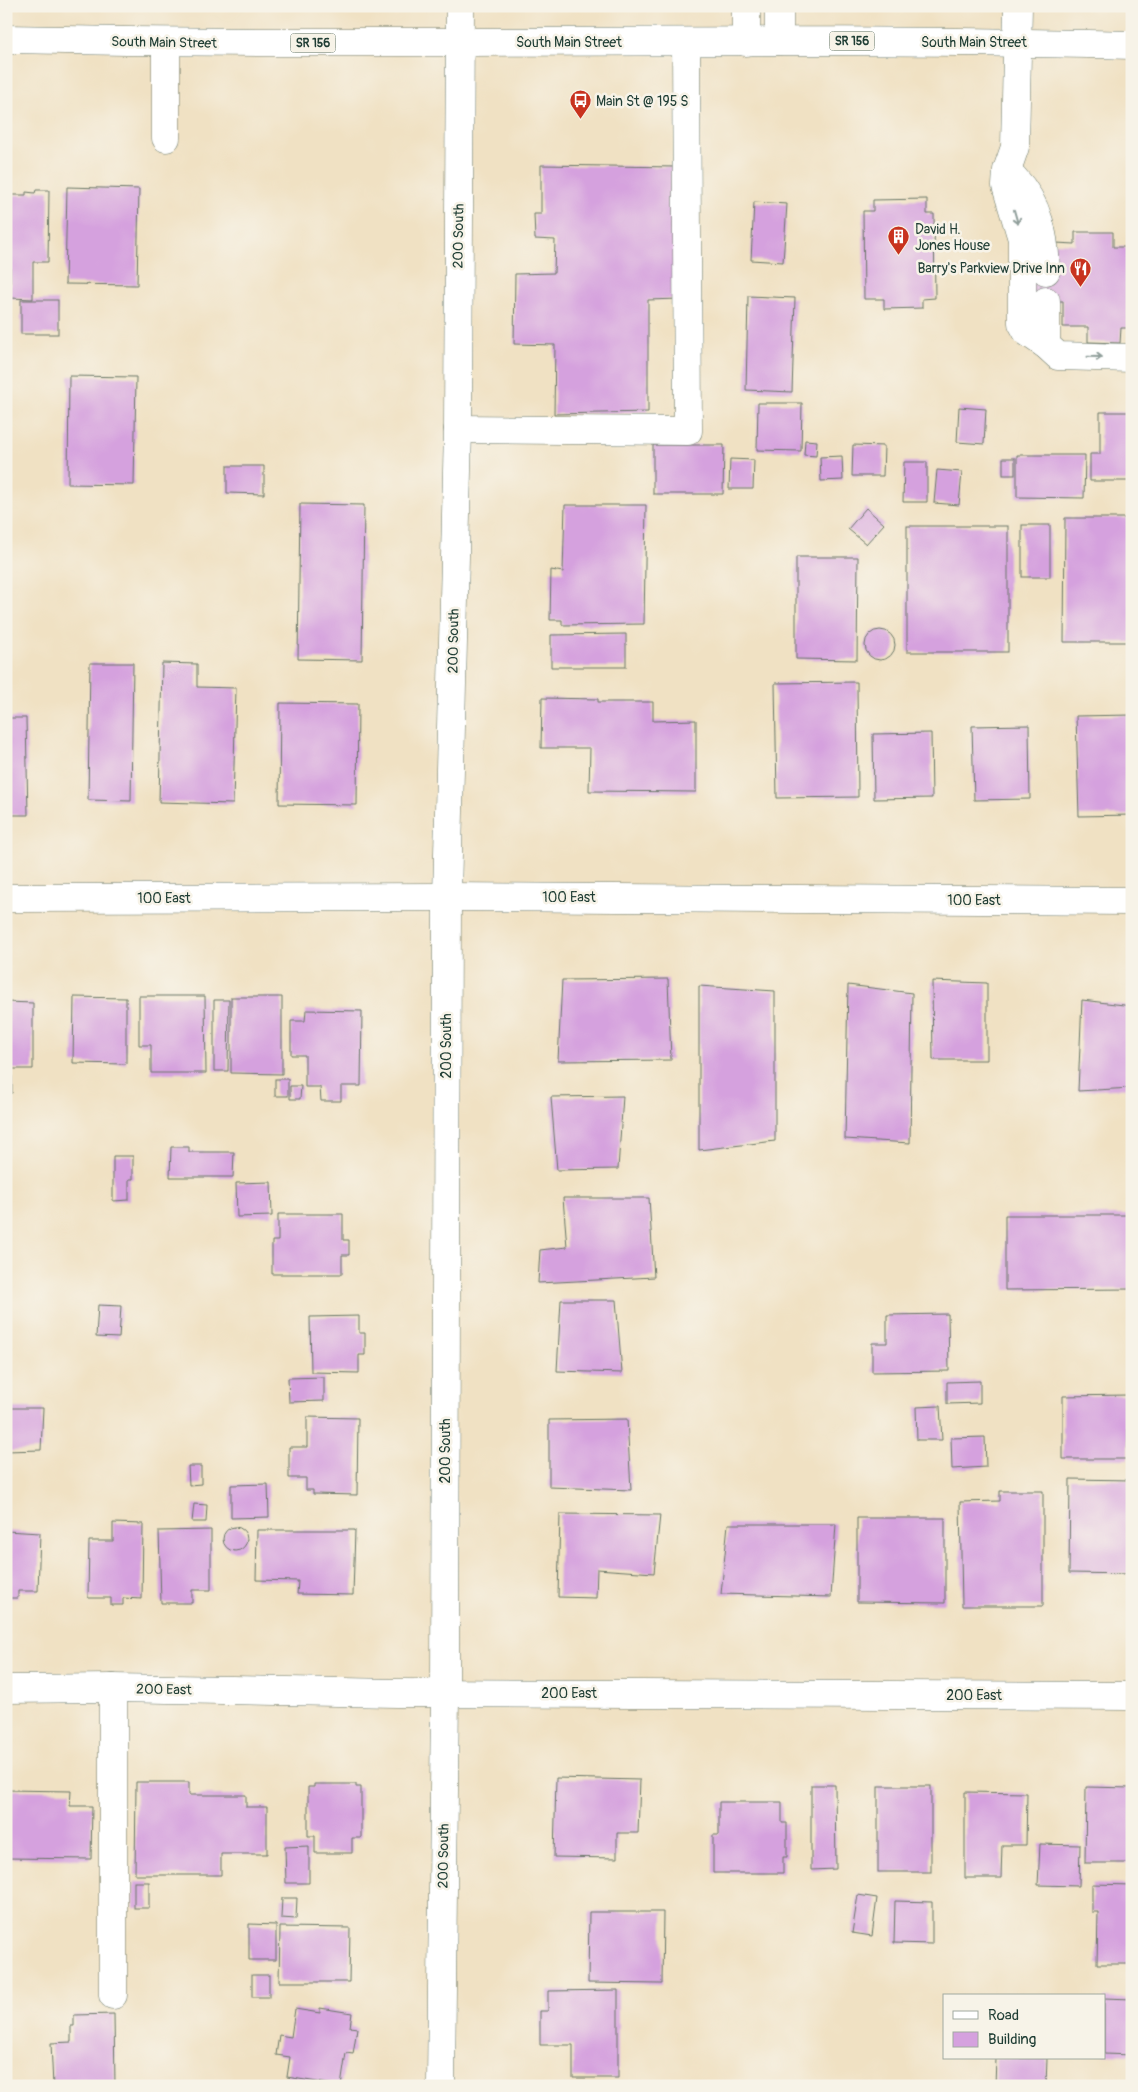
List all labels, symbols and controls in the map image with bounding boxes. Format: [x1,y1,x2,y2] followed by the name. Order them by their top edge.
[830,31,874,50] road number: SR 156
[111,33,217,52] street label: South Main Street
[290,34,336,52] road number: SR 156
[516,34,622,51] street label: South Main Street
[921,34,1027,51] street label: South Main Street
[568,89,592,120] bus stop icon: Main St @ 195 S
[596,93,688,110] place label: Main St @ 195 S
[449,203,468,269] street label: 200 South
[1012,209,1022,225] one-way arrow
[915,221,990,254] place label: David H. Jones House
[887,225,911,256] building icon: David H. Jones House
[1069,256,1093,287] restaurant icon: Barry's Parkview Drive Inn
[917,260,1065,277] place label: Barry's Parkview Drive Inn
[1086,352,1103,362] one-way arrow
[444,608,463,674] street label: 200 South
[542,889,596,906] street label: 100 East
[137,890,191,907] street label: 100 East
[947,892,1001,909] street label: 100 East
[438,1014,455,1078] street label: 200 South
[437,1419,454,1483] street label: 200 South
[136,1681,192,1698] street label: 200 East
[541,1685,597,1702] street label: 200 East
[946,1687,1002,1704] street label: 200 East
[434,1823,453,1889] street label: 200 South
[943,1994,1106,2060] legend
[988,2006,1019,2025] text: Road
[988,2030,1036,2049] text: Building

